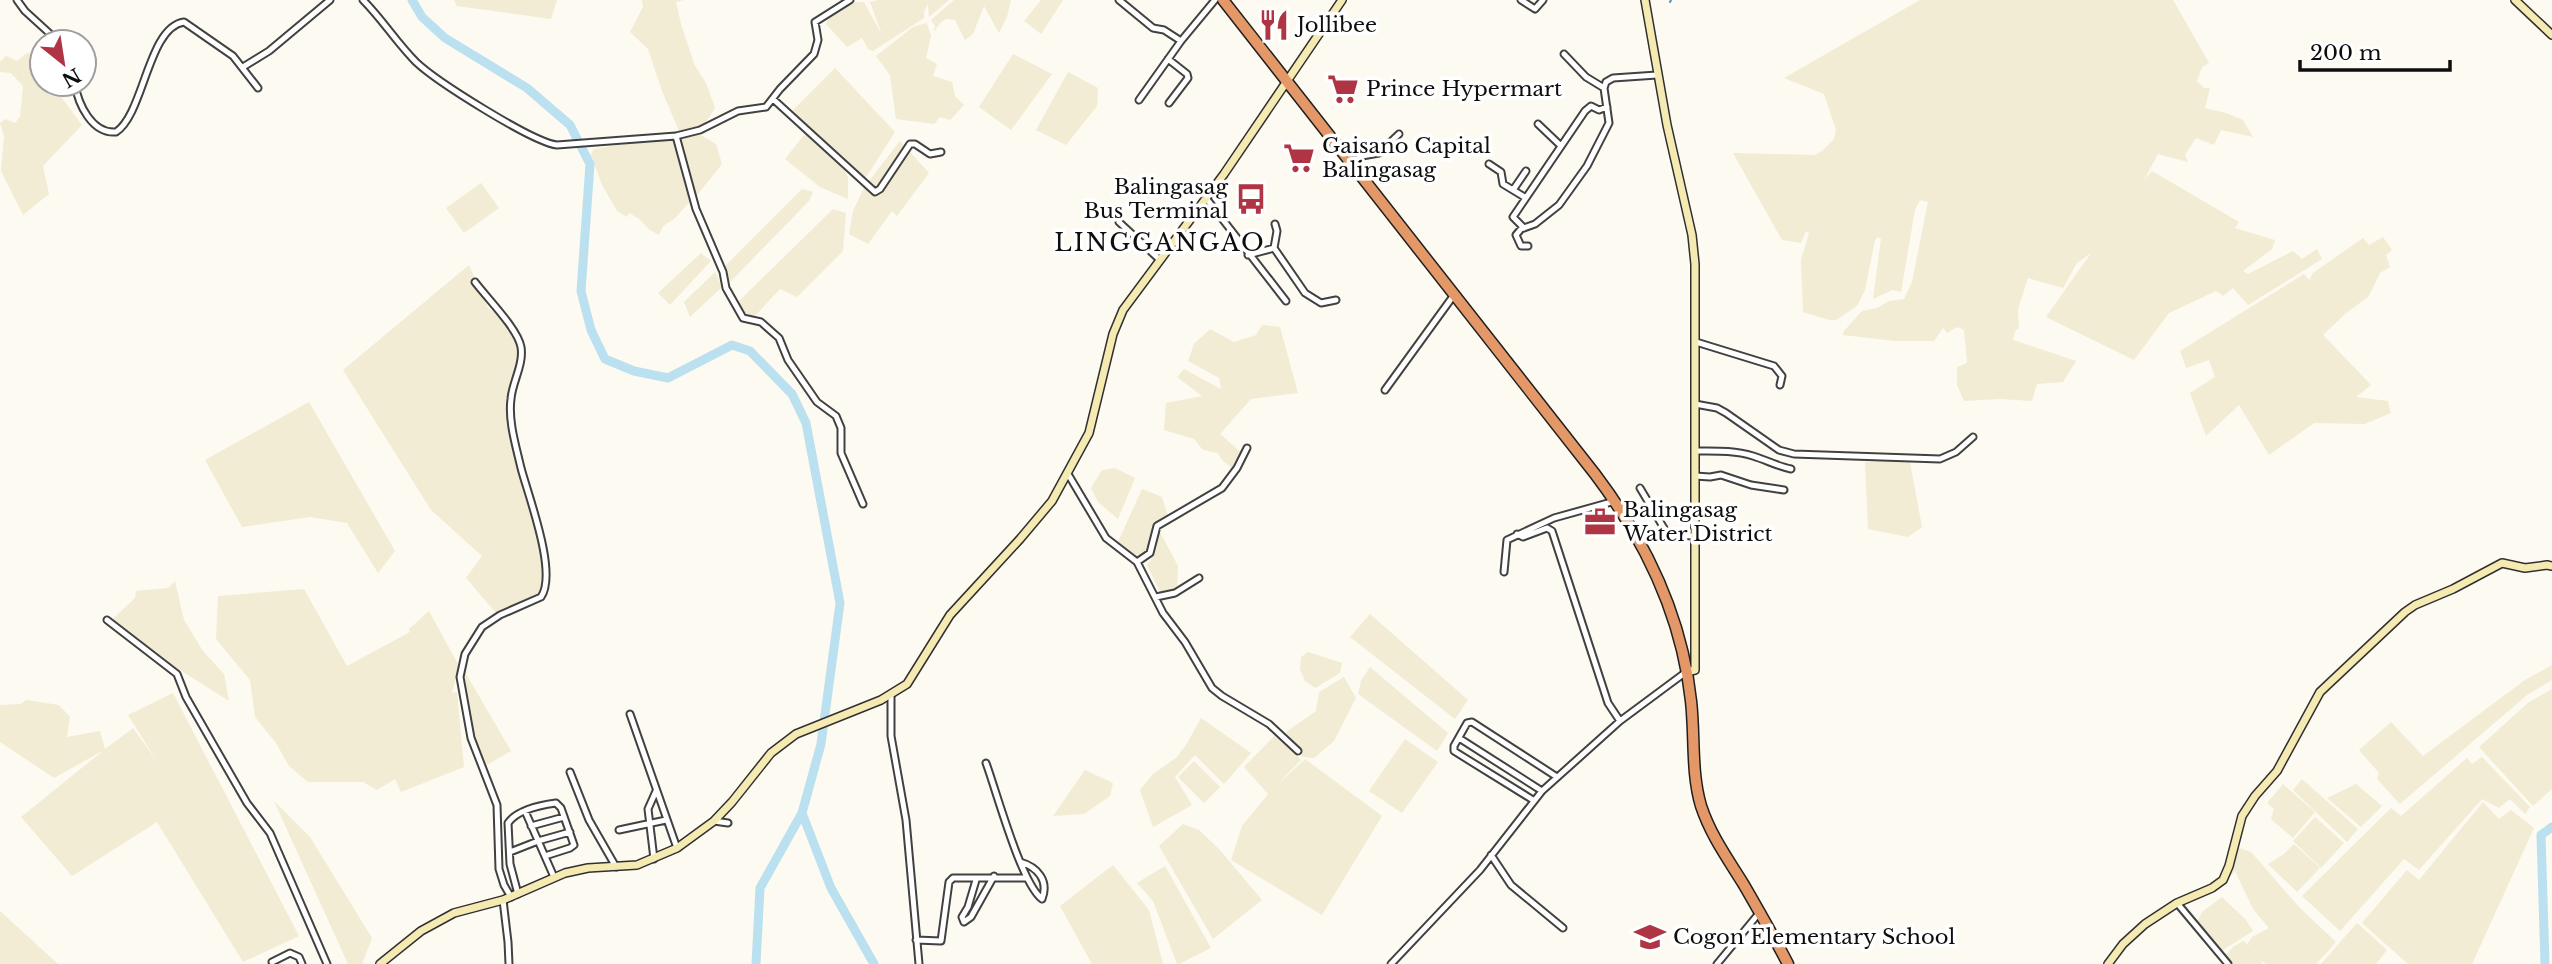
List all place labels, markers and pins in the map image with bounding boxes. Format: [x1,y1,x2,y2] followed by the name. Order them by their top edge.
[1257,8,1291,42] restaurant icon: Jollibee
[1294,12,1377,38] place label: Jollibee
[1326,72,1360,106] supermarket icon: Prince Hypermart
[1366,76,1562,102] place label: Prince Hypermart
[1322,133,1491,183] place label: Gaisano Capital Balingasag
[1282,141,1316,175] supermarket icon: Gaisano Capital Balingasag
[1084,174,1228,224] place label: Balingasag Bus Terminal
[1234,182,1268,216] bus stop icon: Balingasag Bus Terminal
[1622,497,1773,547] place label: Balingasag Water District
[1583,505,1617,539] office icon: Balingasag Water District
[1633,920,1667,954] school or university icon: Cogon Elementary School
[1673,924,1956,950] place label: Cogon Elementary School

